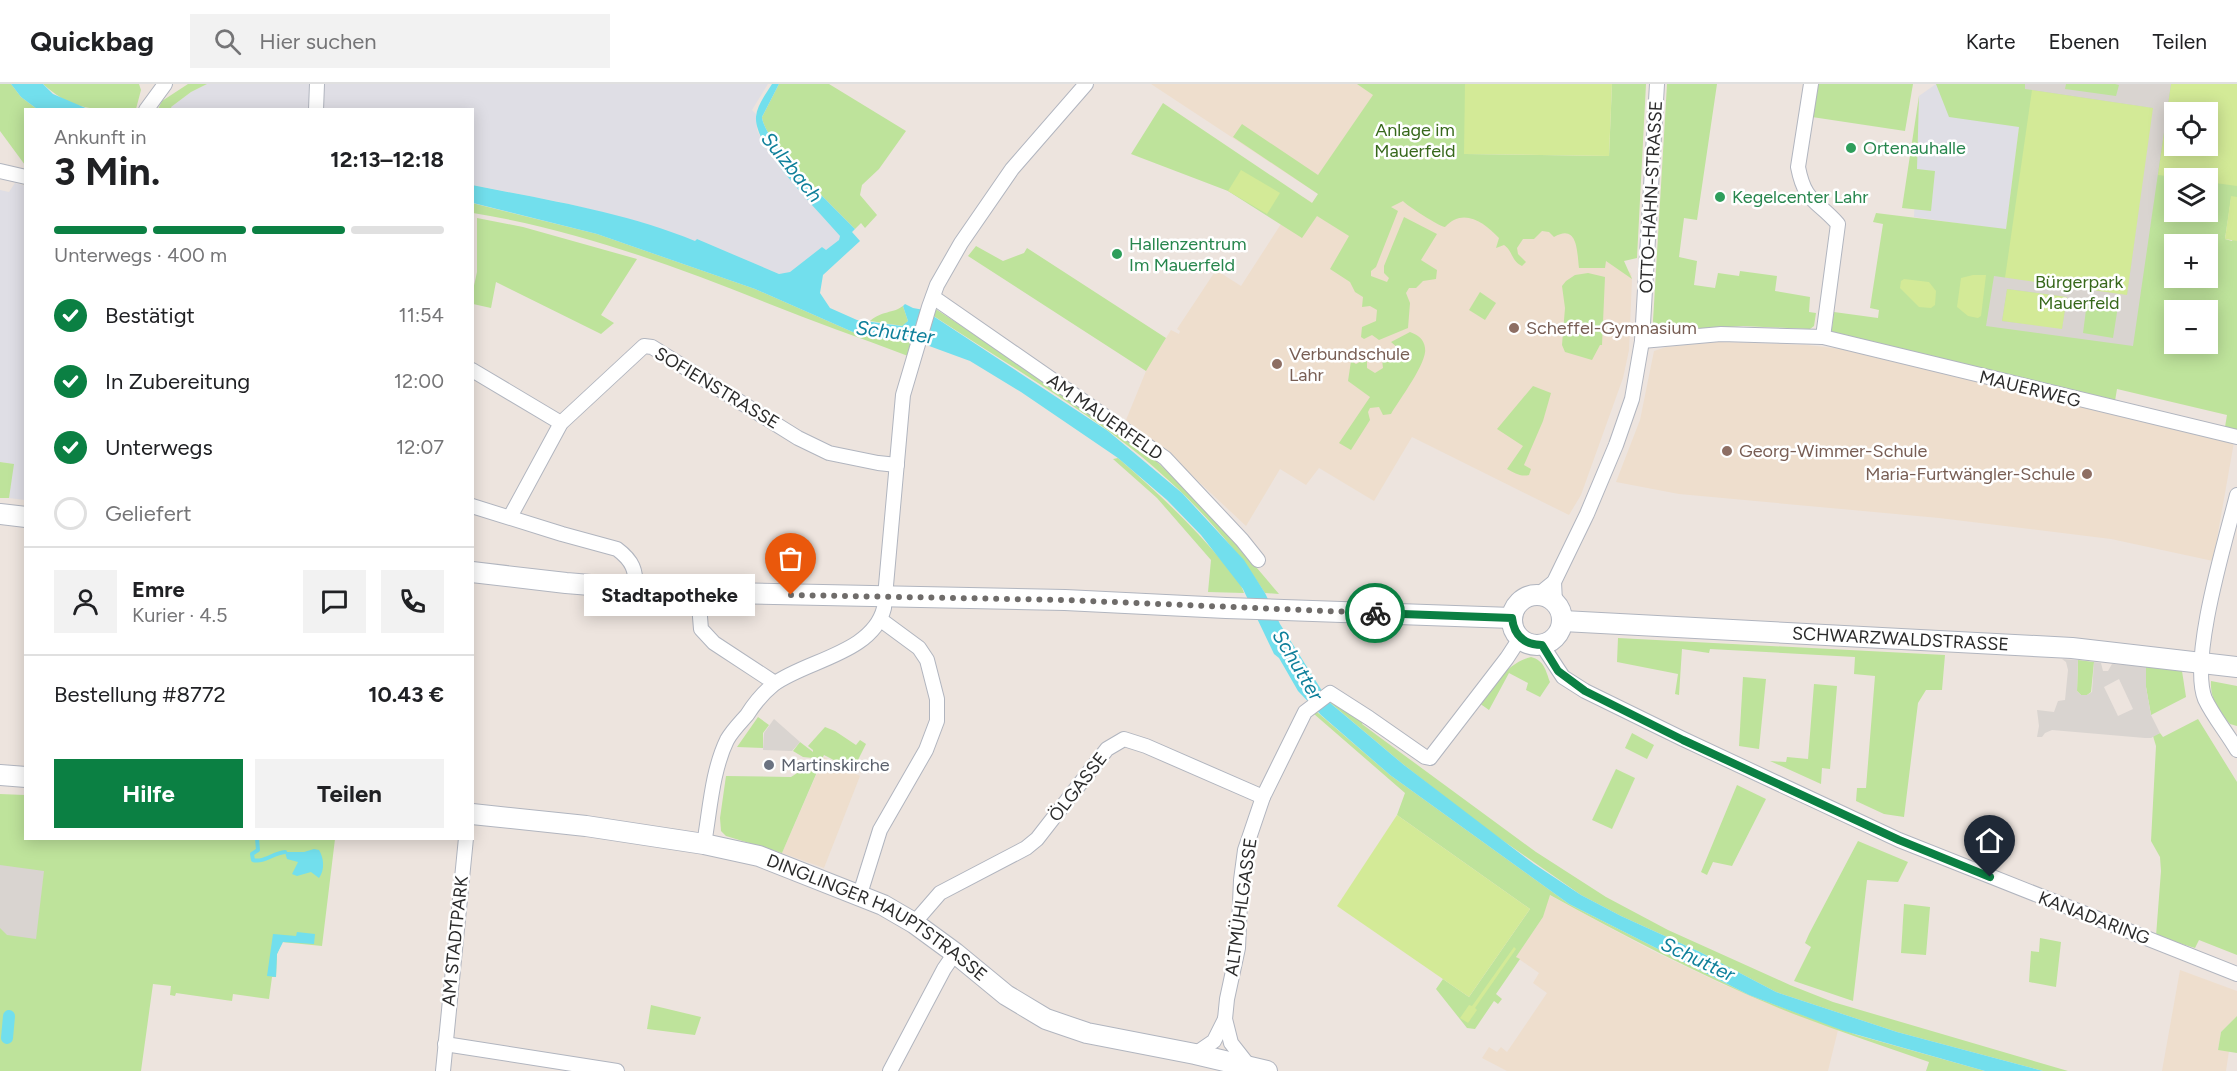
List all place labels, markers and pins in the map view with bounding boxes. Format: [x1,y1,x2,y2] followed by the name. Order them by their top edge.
[1863,137,1966,159] place label: Ortenauhalle
[1844,141,1858,155] marker: Ortenauhalle
[1732,186,1868,208] place label: Kegelcenter Lahr
[1713,190,1727,204] marker: Kegelcenter Lahr
[1129,233,1246,276] place label: Hallenzentrum Im Mauerfeld
[1110,247,1124,261] marker: Hallenzentrum Im Mauerfeld
[1526,317,1697,339] place label: Scheffel-Gymnasium
[1507,321,1521,335] marker: Scheffel-Gymnasium
[1289,343,1410,386] place label: Verbundschule Lahr
[1270,357,1284,371] marker: Verbundschule Lahr
[1739,440,1927,462] place label: Georg-Wimmer-Schule
[1720,444,1734,458] marker: Georg-Wimmer-Schule
[1865,463,2075,485] place label: Maria-Furtwängler-Schule
[2080,467,2094,481] marker: Maria-Furtwängler-Schule
[765,533,816,595] pin
[584,574,755,616] callout: Stadtapotheke
[781,754,890,776] place label: Martinskirche
[762,758,776,772] marker: Martinskirche
[1964,815,2015,877] pin

